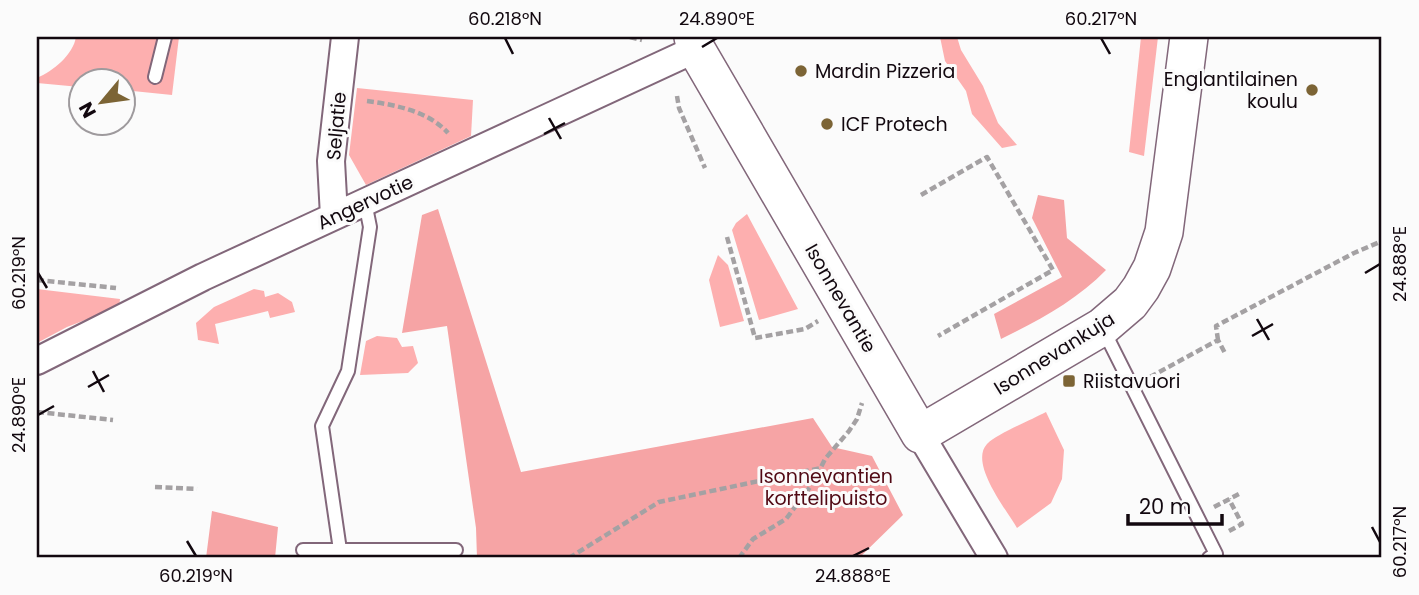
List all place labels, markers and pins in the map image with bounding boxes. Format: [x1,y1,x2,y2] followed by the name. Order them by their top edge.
[815,58,955,85] place label: Mardin Pizzeria
[793,63,809,79] marker: Mardin Pizzeria
[1164,66,1298,115] place label: Englantilainen koulu
[1304,82,1320,98] marker: Englantilainen koulu
[841,111,948,138] place label: ICF Protech
[819,116,835,132] marker: ICF Protech
[1083,368,1180,395] place label: Riistavuori
[1061,373,1077,389] marker: Riistavuori

